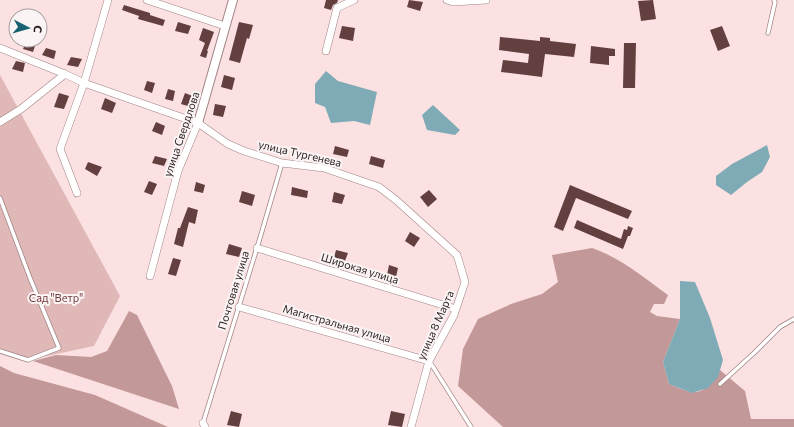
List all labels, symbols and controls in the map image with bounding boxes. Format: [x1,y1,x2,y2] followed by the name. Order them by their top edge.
[8,8,48,48] north arrow
[32,25,45,34] text: С
[160,90,202,178] street label: улица Свердлова
[257,137,343,169] street label: улица Тургенева
[215,249,251,331] street label: Почтовая улица
[320,250,400,286] street label: Широкая улица
[414,288,456,362] street label: улица 8 Марта
[29,291,83,304] park label: Сад "Ветр"
[281,301,393,345] street label: Магистральная улица

